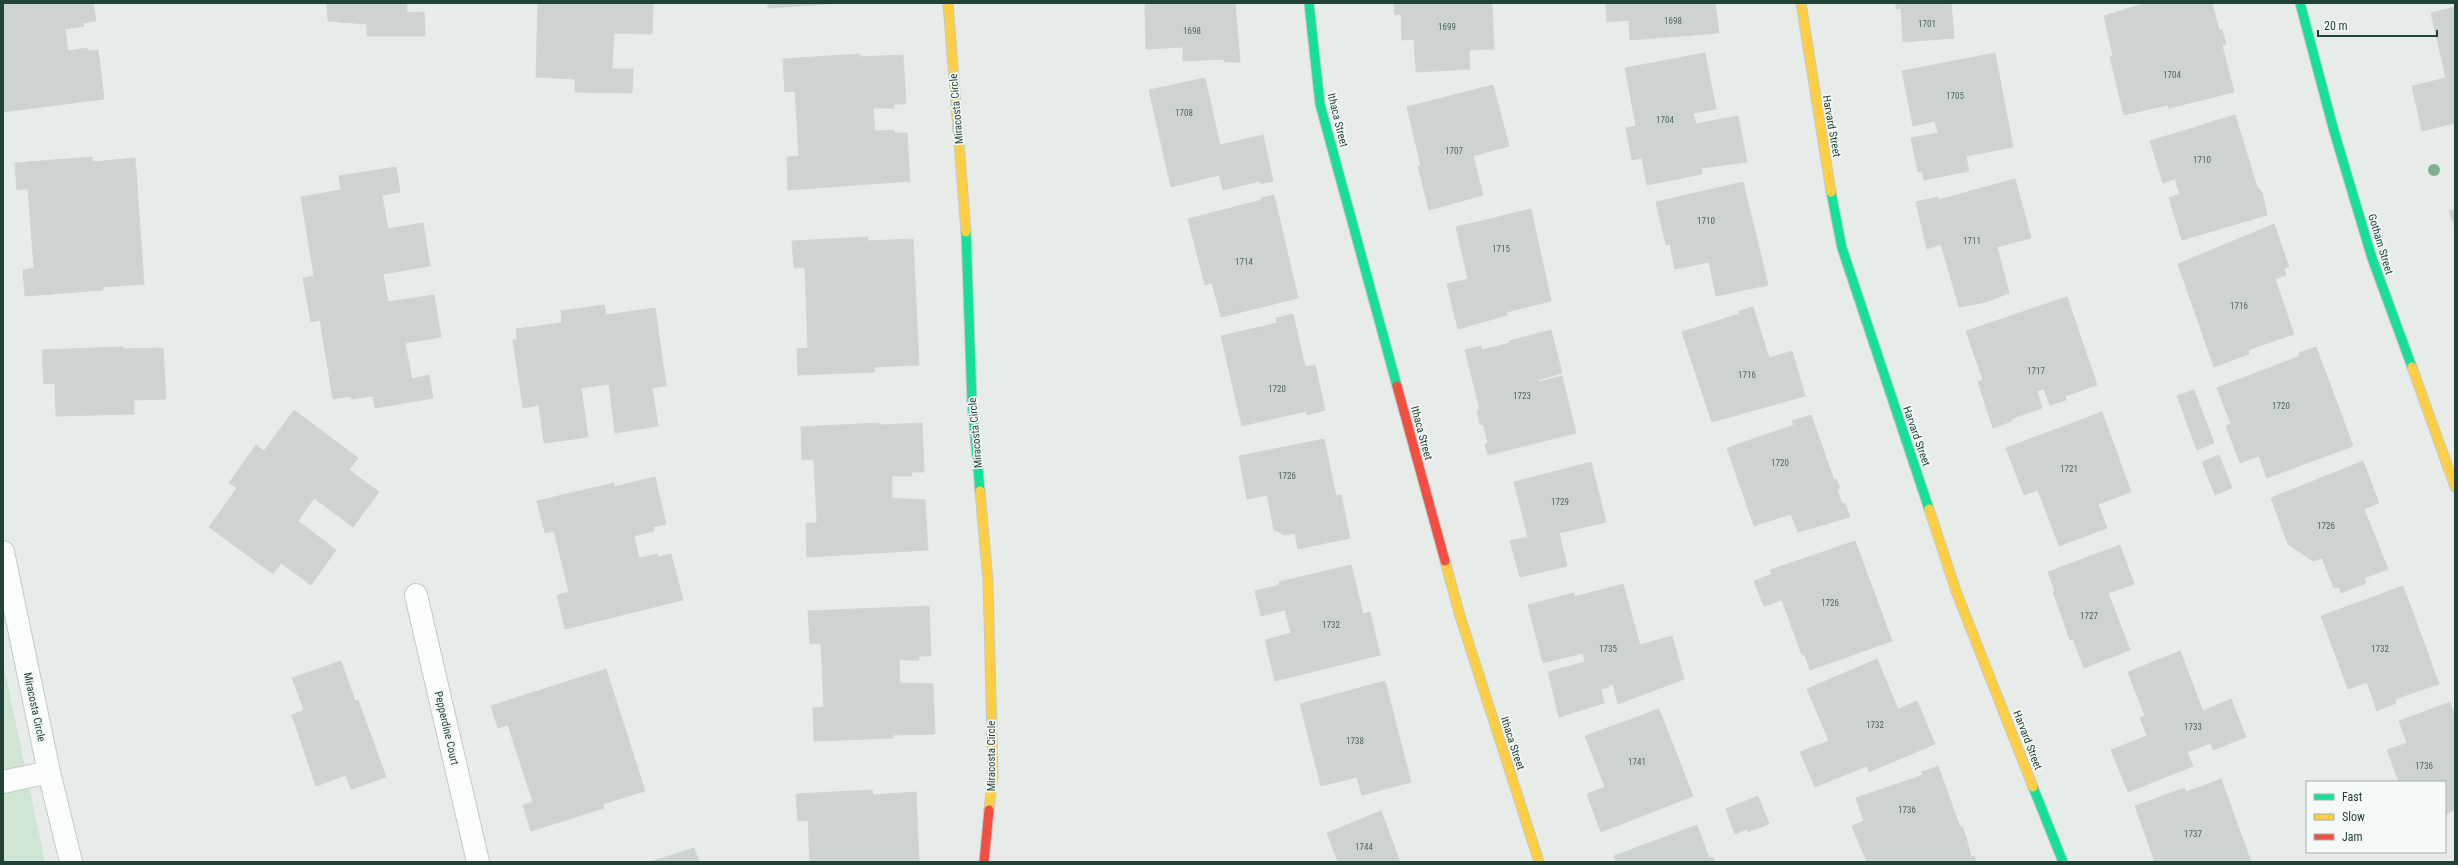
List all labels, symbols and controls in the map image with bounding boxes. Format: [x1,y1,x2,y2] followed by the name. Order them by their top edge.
[2318,12,2437,38] scale bar
[1664,16,1682,26] house number: 1698
[1918,19,1936,29] house number: 1701
[2324,19,2348,33] text: 20 m
[1438,22,1456,32] house number: 1699
[1183,26,1201,36] house number: 1698
[2163,70,2181,80] house number: 1704
[947,73,966,145] street label: Miracosta Circle
[1946,91,1964,101] house number: 1705
[1325,92,1351,148] street label: Ithaca Street
[1820,94,1843,158] street label: Harvard Street
[1175,108,1193,118] house number: 1708
[1656,115,1674,125] house number: 1704
[1445,146,1463,156] house number: 1707
[2193,155,2211,165] house number: 1710
[2365,212,2396,276] street label: Gotham Street
[1697,216,1715,226] house number: 1710
[1963,236,1981,246] house number: 1711
[1492,244,1510,254] house number: 1715
[1235,257,1253,267] house number: 1714
[2230,301,2248,311] house number: 1716
[2027,366,2045,376] house number: 1717
[1738,370,1756,380] house number: 1716
[1268,384,1286,394] house number: 1720
[1513,391,1531,401] house number: 1723
[966,397,985,469] street label: Miracosta Circle
[2272,401,2290,411] house number: 1720
[1408,405,1435,461] street label: Ithaca Street
[1900,405,1933,468] street label: Harvard Street
[1771,458,1789,468] house number: 1720
[2060,464,2078,474] house number: 1721
[1278,471,1296,481] house number: 1726
[1551,497,1569,507] house number: 1729
[2317,521,2335,531] house number: 1726
[1821,598,1839,608] house number: 1726
[2080,611,2098,621] house number: 1727
[1322,620,1340,630] house number: 1732
[1599,644,1617,654] house number: 1735
[2371,644,2389,654] house number: 1732
[21,671,48,743] street label: Miracosta Circle
[432,690,461,766] street label: Pepperdine Court
[2010,709,2045,772] street label: Harvard Street
[1498,715,1527,771] street label: Ithaca Street
[1866,720,1884,730] house number: 1732
[985,721,998,791] street label: Miracosta Circle
[2184,722,2202,732] house number: 1733
[1346,736,1364,746] house number: 1738
[1628,757,1646,767] house number: 1741
[2415,761,2433,771] house number: 1736
[2306,781,2446,853] legend
[2342,790,2363,804] text: Fast
[1898,805,1916,815] house number: 1736
[2342,810,2365,824] text: Slow
[2184,829,2202,839] house number: 1737
[2342,830,2363,844] text: Jam
[1355,842,1373,852] house number: 1744

